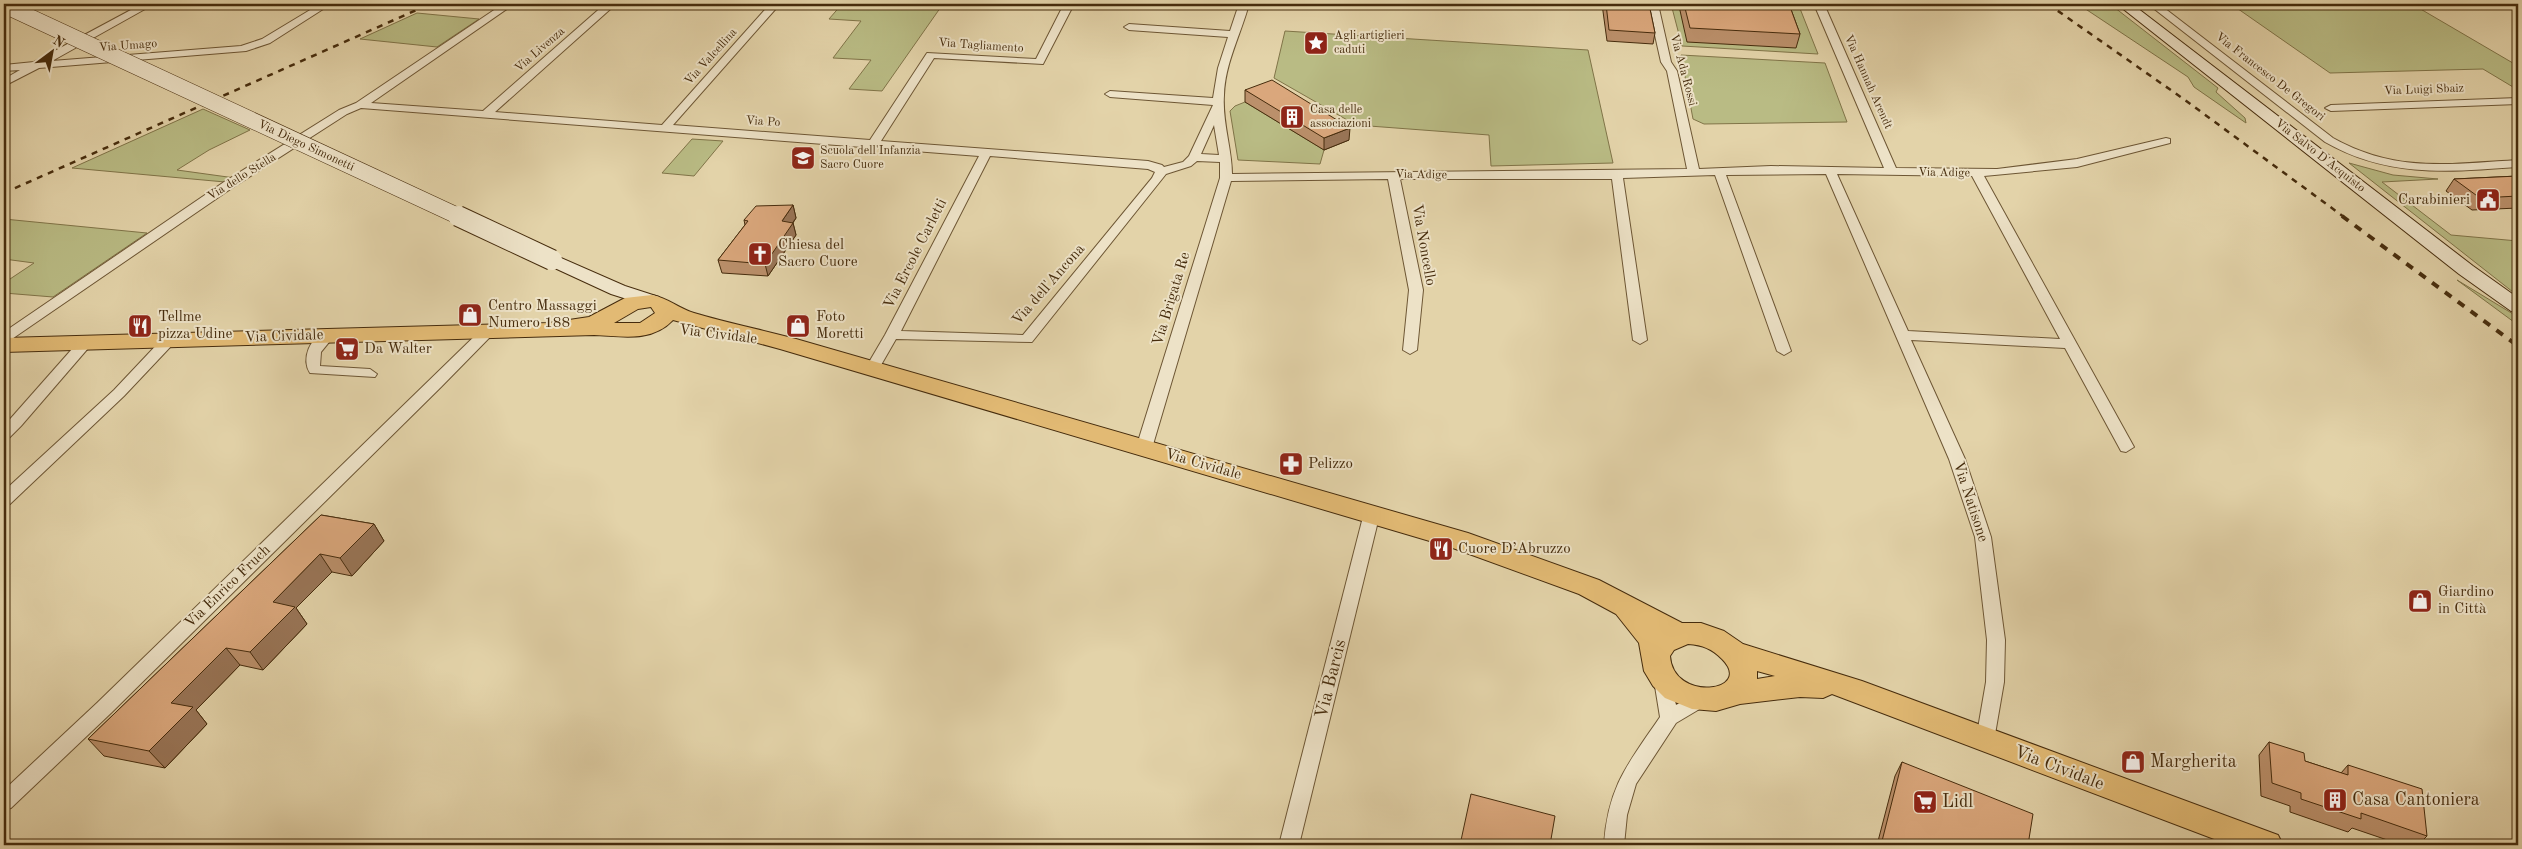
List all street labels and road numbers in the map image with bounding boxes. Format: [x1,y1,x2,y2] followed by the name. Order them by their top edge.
[513,25,567,75] street label: Via Livenza
[683,26,739,88] street label: Via Valcellina
[2213,31,2327,123] street label: Via Francesco De Gregori
[1668,33,1698,107] street label: Via Ada Rossi
[1842,33,1894,131] street label: Via Hannah Arendt
[938,37,1024,55] street label: Via Tagliamento
[98,38,158,54] street label: Via Umago
[2384,83,2464,97] street label: Via Luigi Sbaiz
[745,115,781,129] street label: Via Po
[2273,117,2367,195] street label: Via Salvo D'Acquisto
[256,118,356,174] street label: Via Diego Simonetti
[206,151,278,203] street label: Via dello Stella
[1918,167,1971,179] street label: Via Adige
[1395,169,1448,181] street label: Via Adige
[882,197,950,311] street label: Via Ercole Carletti
[1408,203,1438,287] street label: Via Noncello
[1010,241,1089,328] street label: Via dell'Ancona
[1151,250,1193,348] street label: Via Brigata Re
[678,323,758,347] street label: Via Cividale
[244,328,324,346] street label: Via Cividale
[1163,447,1243,483] street label: Via Cividale
[1950,460,1990,544] street label: Via Natisone
[182,543,274,631] street label: Via Enrico Fruch
[1312,637,1350,721] street label: Via Barcis
[2012,743,2106,793] street label: Via Cividale

